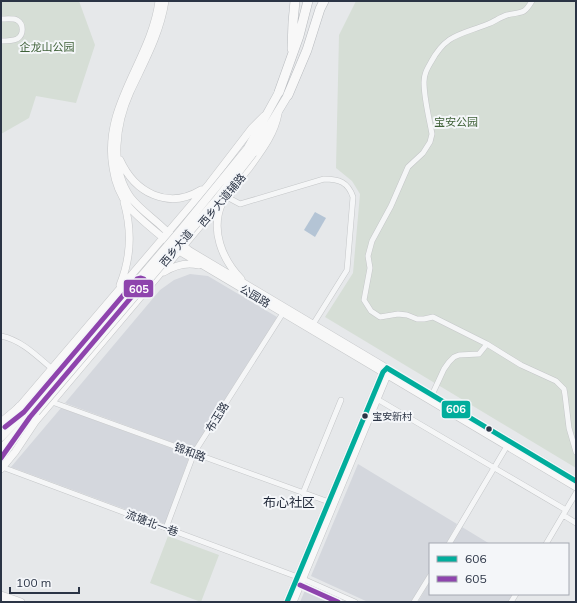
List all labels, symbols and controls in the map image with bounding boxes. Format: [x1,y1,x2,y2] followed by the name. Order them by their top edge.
[20,40,75,54] park label: 企龙山公园
[434,115,478,129] park label: 宝安公园
[195,170,249,230] street label: 西乡大道辅路
[156,227,196,269] street label: 西乡大道
[123,279,154,298] line badge: 605
[129,282,149,296] text: 605
[237,282,273,310] street label: 公园路
[202,399,232,435] street label: 布玉路
[441,400,471,419] line badge: 606
[446,402,466,416] text: 606
[372,410,412,423] place label: 宝安新村
[360,411,370,421] marker: 宝安新村
[484,424,494,434] unlabelled marker
[172,440,208,464] street label: 锦和路
[263,494,315,510] district label: 布心社区
[124,507,180,539] street label: 流塘北一巷
[429,543,569,595] legend
[465,551,487,566] text: 606
[10,569,79,595] scale bar
[465,571,487,586] text: 605
[16,575,51,590] text: 100 m

